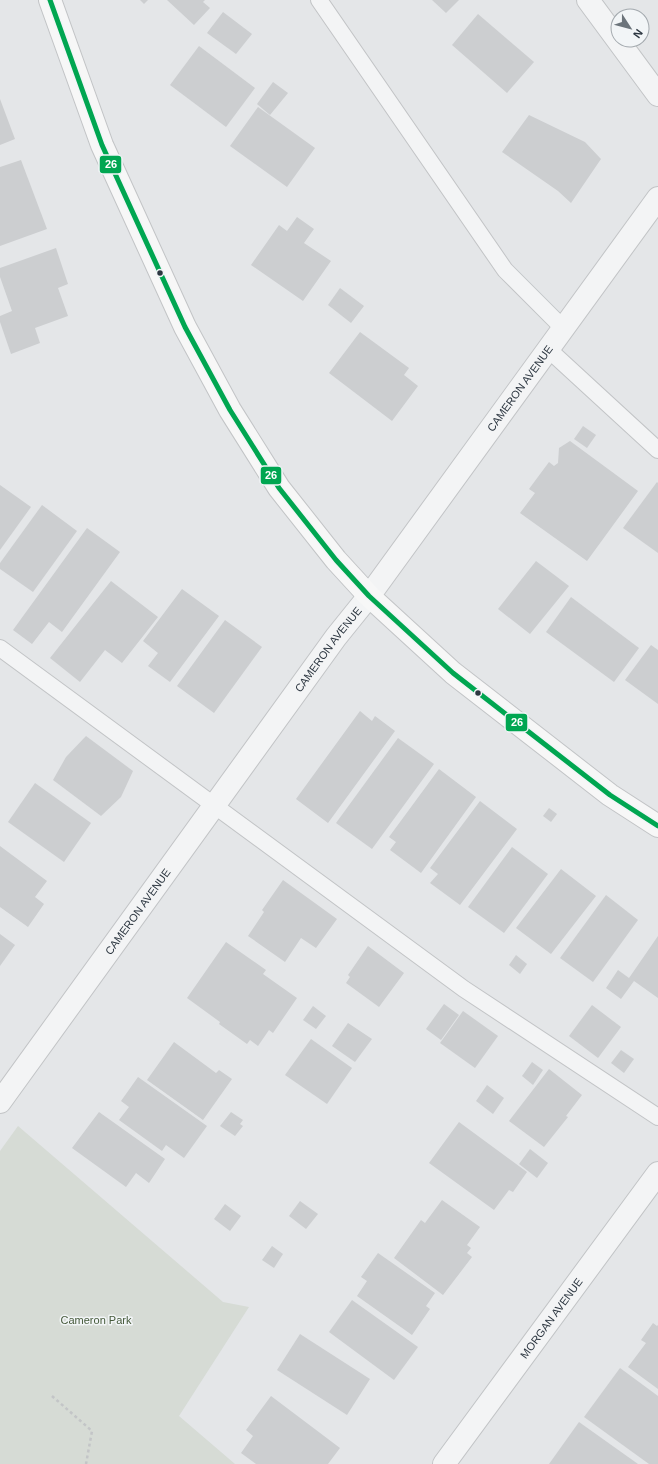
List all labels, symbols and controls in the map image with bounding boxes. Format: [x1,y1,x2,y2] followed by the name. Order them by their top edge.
[610,8,650,48] north arrow
[631,27,645,41] text: N
[99,155,122,174] line badge: 26
[105,158,117,170] text: 26
[155,268,165,278] unlabelled marker
[485,343,555,434] street label: CAMERON AVENUE
[260,466,282,485] line badge: 26
[265,469,277,481] text: 26
[292,604,364,694] street label: CAMERON AVENUE
[473,688,483,698] unlabelled marker
[505,713,528,732] line badge: 26
[511,716,523,728] text: 26
[103,866,173,957] street label: CAMERON AVENUE
[518,1276,585,1361] street label: MORGAN AVENUE
[61,1314,132,1326] park label: Cameron Park

